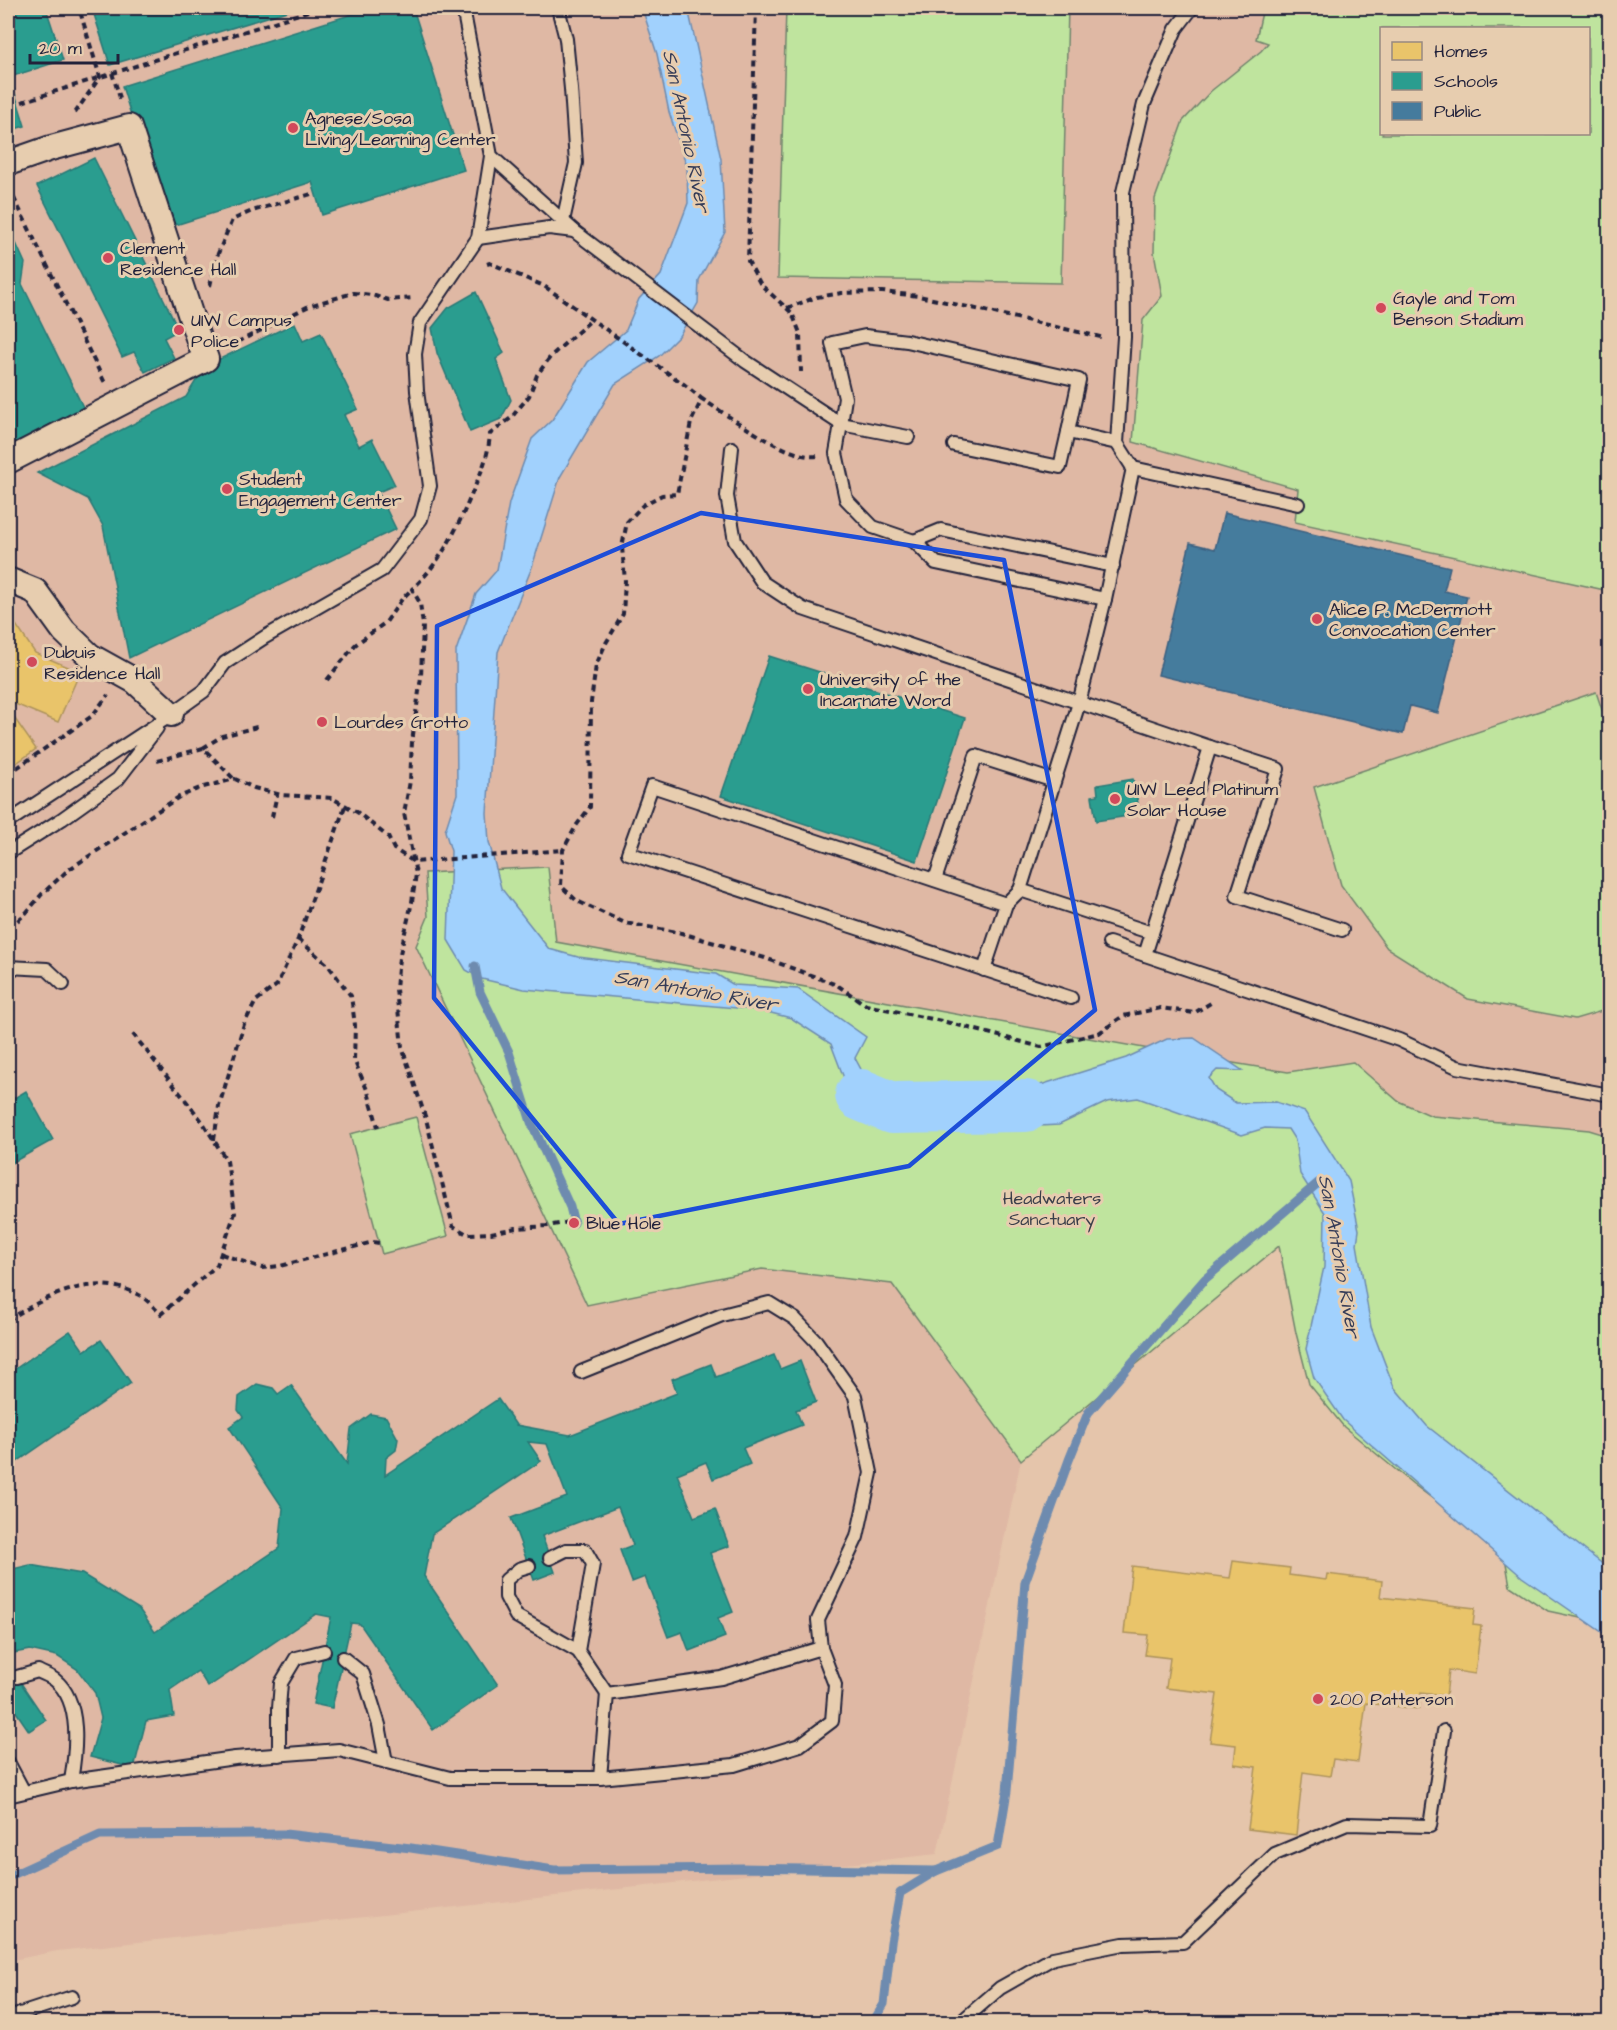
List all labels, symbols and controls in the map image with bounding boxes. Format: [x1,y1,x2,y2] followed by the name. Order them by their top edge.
[30,27,118,65] scale bar
[1380,27,1590,135] legend
[39,36,82,61] text: 20 m
[1434,39,1488,64] text: Homes
[655,48,717,217] water label: San Antonio River
[1434,69,1498,94] text: Schools
[1434,99,1482,124] text: Public
[305,106,496,153] place label: Agnese/Sosa Living/Learning Center
[286,121,300,135] marker: Agnese/Sosa Living/Learning Center
[120,236,237,282] place label: Clement Residence Hall
[101,251,115,265] marker: Clement Residence Hall
[1393,286,1523,332] place label: Gayle and Tom Benson Stadium
[1374,301,1388,315] marker: Gayle and Tom Benson Stadium
[191,308,292,354] place label: UIW Campus Police
[172,323,186,337] marker: UIW Campus Police
[239,467,402,514] place label: Student Engagement Center
[220,482,234,496] marker: Student Engagement Center
[1329,597,1496,643] place label: Alice P. McDermott Convocation Center
[1310,612,1324,626] marker: Alice P. McDermott Convocation Center
[44,640,161,686] place label: Dubuis Residence Hall
[25,655,39,669] marker: Dubuis Residence Hall
[820,667,961,713] place label: University of the Incarnate Word
[801,682,815,696] marker: University of the Incarnate Word
[334,710,468,735] place label: Lourdes Grotto
[315,715,329,729] marker: Lourdes Grotto
[1127,777,1278,823] place label: UIW Leed Platinum Solar House
[1108,792,1122,806] marker: UIW Leed Platinum Solar House
[612,963,781,1019] water label: San Antonio River
[1311,1173,1367,1342] water label: San Antonio River
[1003,1186,1101,1233] park label: Headwaters Sanctuary
[586,1211,662,1236] place label: Blue Hole
[567,1216,581,1230] marker: Blue Hole
[1330,1687,1453,1712] place label: 200 Patterson
[1311,1692,1325,1706] marker: 200 Patterson

